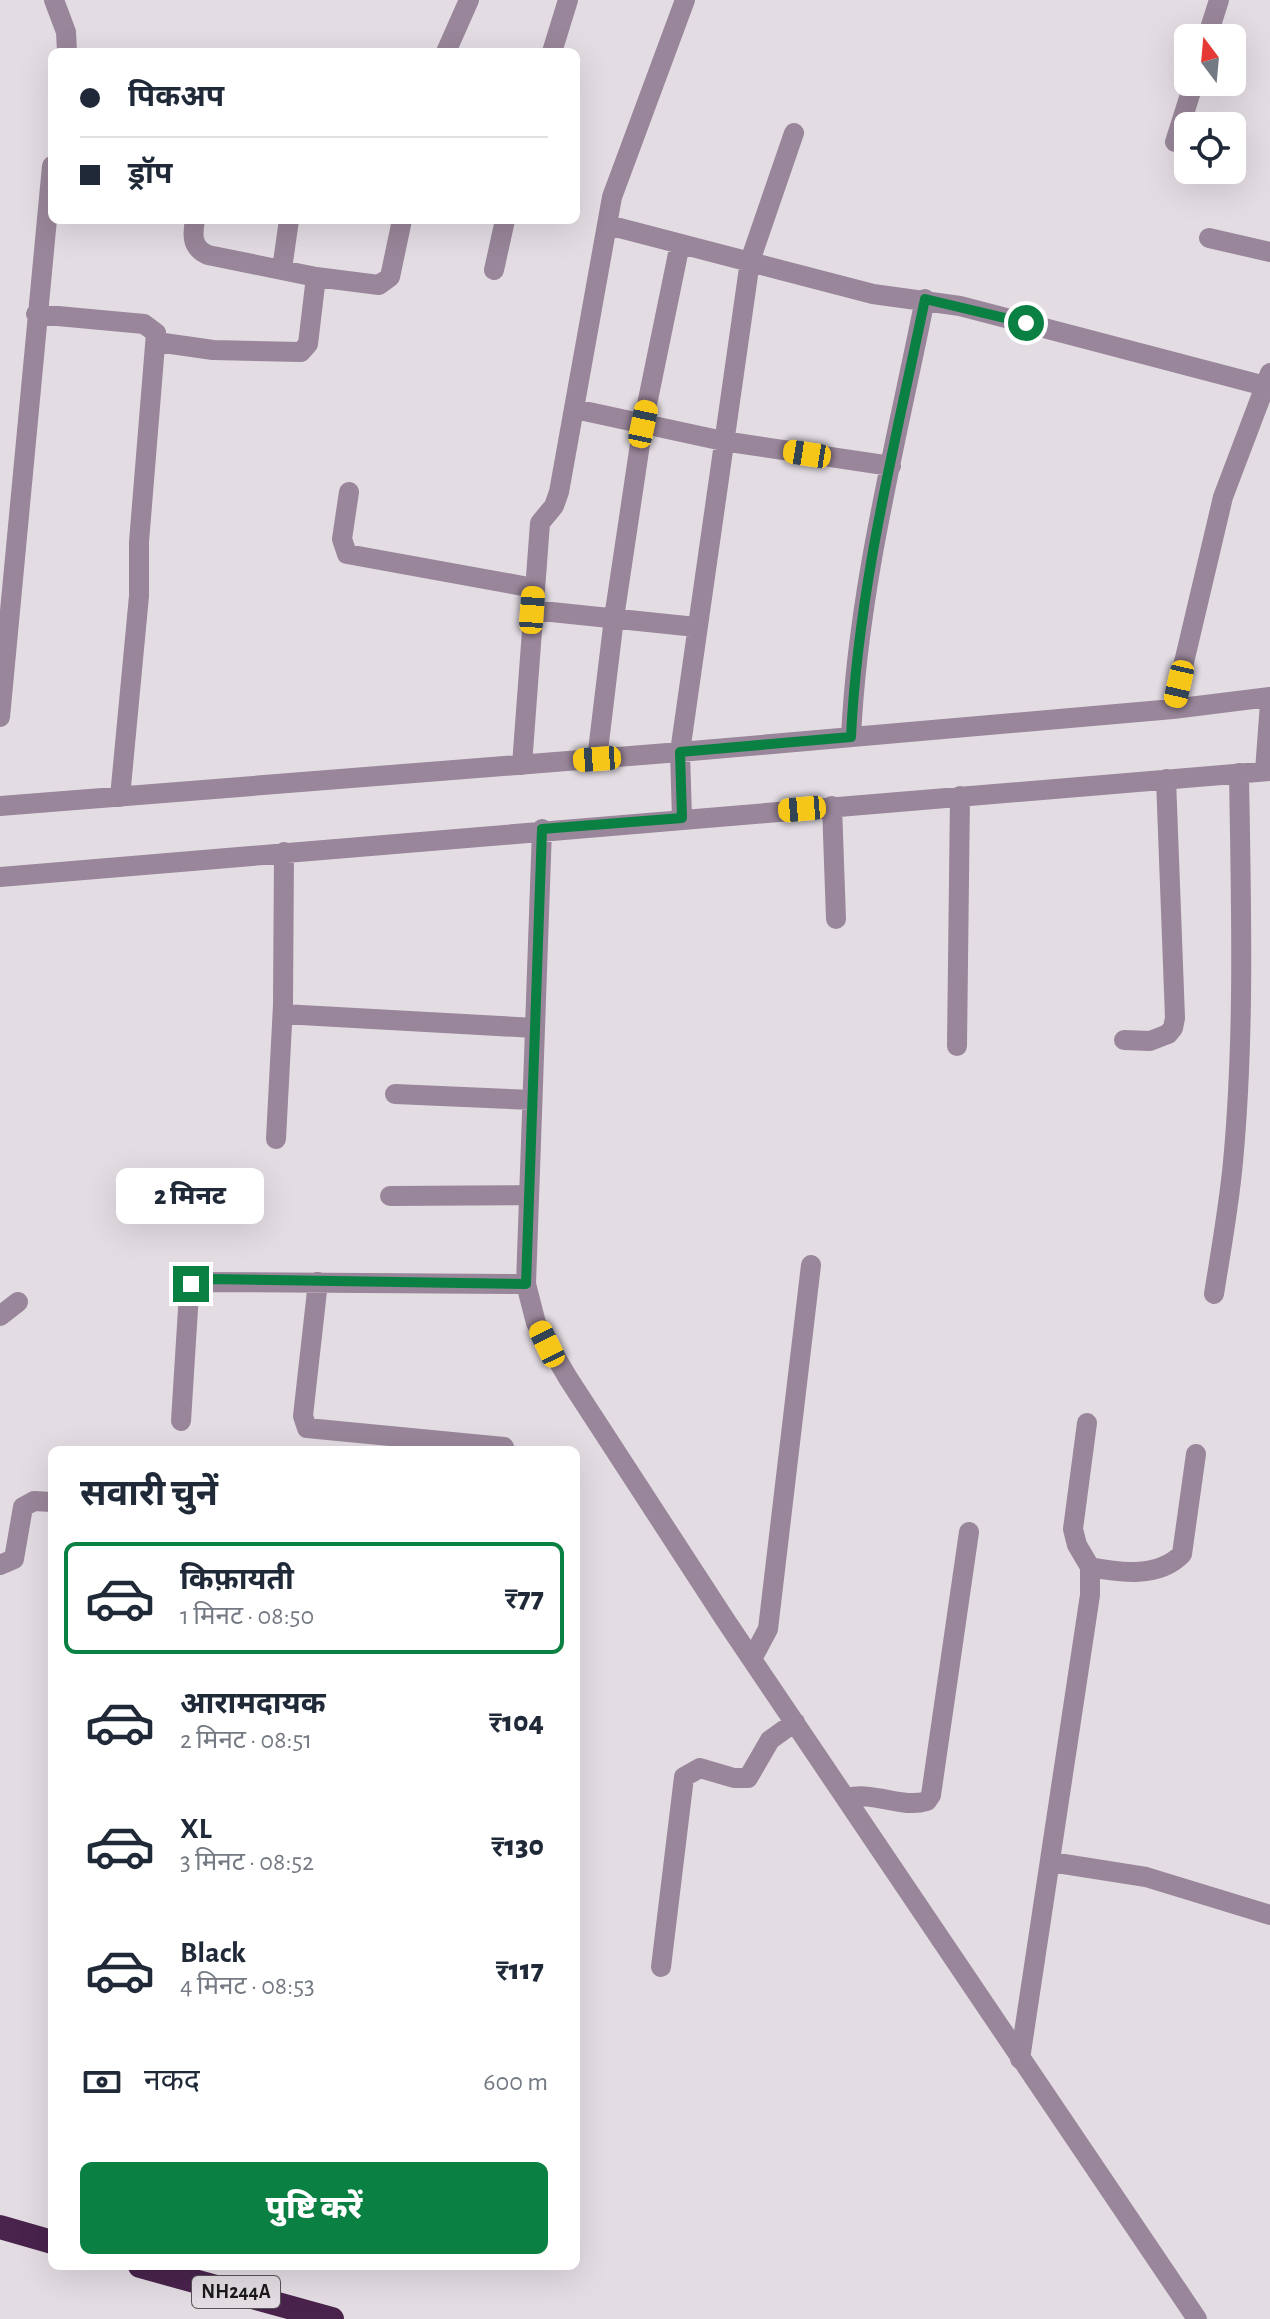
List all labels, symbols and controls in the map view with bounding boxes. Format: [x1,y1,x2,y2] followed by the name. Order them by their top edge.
[1174,24,1246,96] north arrow
[1174,24,1246,184] map controls
[128,82,224,112] text: पिकअप
[1174,112,1246,184] button: locate
[128,159,172,189] text: ड्रॉप
[1008,305,1044,341] route start
[626,398,660,450] car
[781,438,833,470] car
[518,585,546,635] car
[1162,658,1196,710] car
[572,745,622,773] car
[777,795,827,823] car
[117,1168,265,1224] callout: 2 मिनट
[154,1183,226,1209] text: 2 मिनट
[173,1266,209,1302] route end
[526,1317,568,1371] car
[80,1476,218,1512] text: सवारी चुनें
[84,1562,156,1634] icon: car
[180,1565,294,1595] text: किफ़ायती
[505,1583,544,1613] text: ₹77
[180,1603,314,1629] text: 1 मिनट · 08:50
[84,1686,156,1758] icon: car
[180,1689,326,1719] text: आरामदायक
[489,1707,544,1737] text: ₹104
[180,1727,312,1753] text: 2 मिनट · 08:51
[84,1810,156,1882] icon: car
[180,1814,212,1844] text: XL
[491,1831,544,1861] text: ₹130
[180,1849,314,1875] text: 3 मिनट · 08:52
[84,1934,156,2006] icon: car
[180,1938,246,1968] text: Black
[496,1955,544,1985] text: ₹117
[180,1973,315,1999] text: 4 मिनट · 08:53
[80,2060,124,2104] icon: cash
[144,2066,200,2096] text: नकद
[483,2069,548,2095] text: 600 m
[80,2162,548,2254] button: पुष्टि करें
[192,2276,280,2308] road number: NH244A

